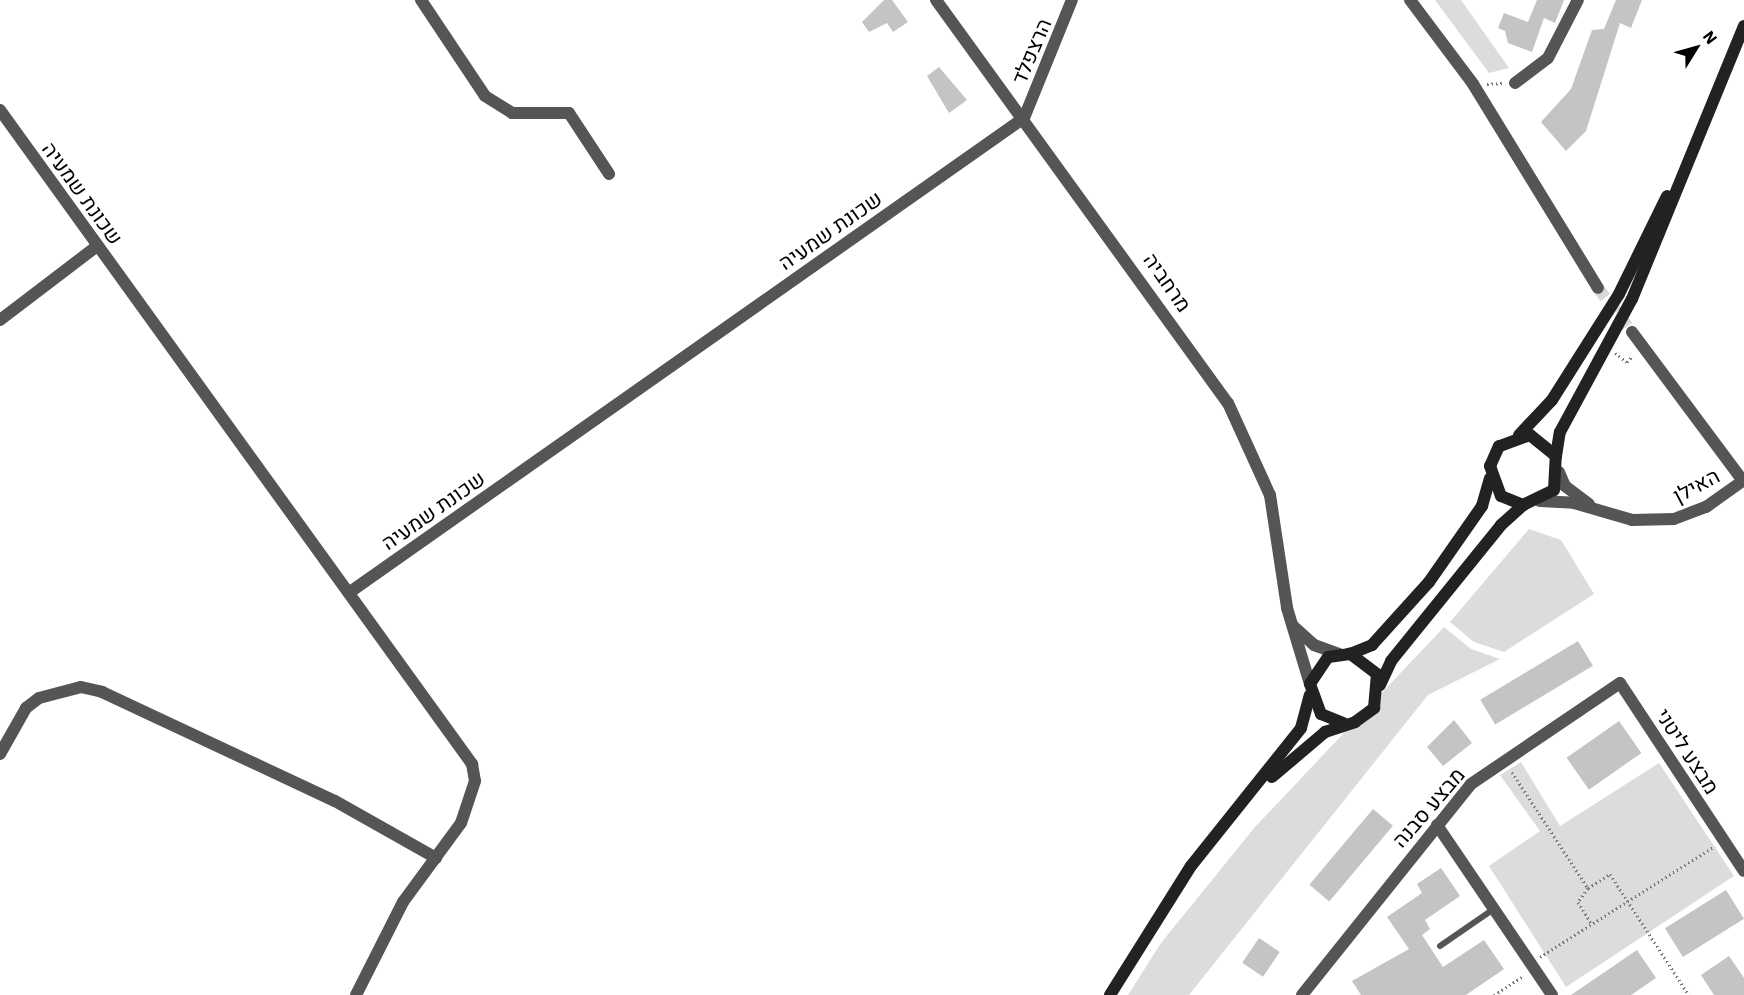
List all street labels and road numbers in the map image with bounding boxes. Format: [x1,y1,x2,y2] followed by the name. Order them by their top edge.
[1006,14,1056,88] street label: הרצפלד
[37,137,129,249] street label: שכונת שמעיה
[773,185,887,275] street label: שכונת שמעיה
[1139,248,1197,316] street label: מרחביה
[1668,462,1724,508] street label: האילן
[376,465,490,555] street label: שכונת שמעיה
[1651,703,1725,799] street label: מבצע ליטני
[1387,762,1469,852] street label: מבצע סבנה

